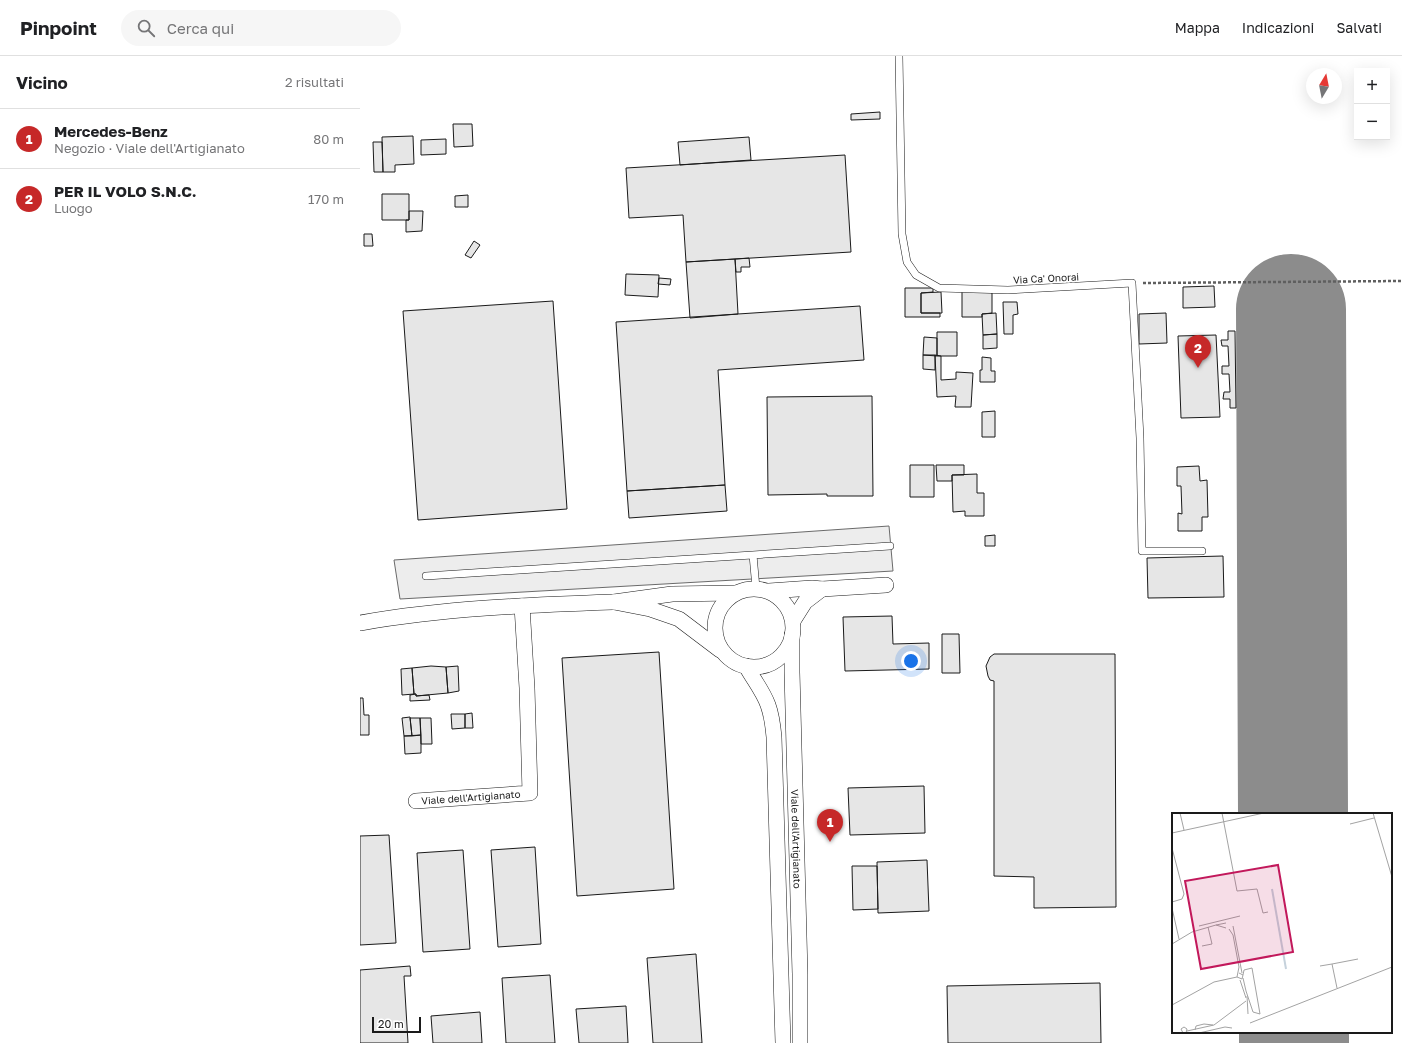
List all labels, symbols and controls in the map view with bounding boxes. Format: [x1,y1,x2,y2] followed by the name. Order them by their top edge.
[121,10,401,46] search box
[20,16,97,39] text: Pinpoint
[135,17,157,39] icon: search
[167,19,234,37] text: Cerca qui
[1175,19,1220,36] text: Mappa
[1242,19,1314,36] text: Indicazioni
[1336,19,1382,36] text: Salvati
[1306,68,1342,104] north arrow
[1354,68,1390,140] map controls
[1354,68,1390,104] button: +
[16,72,68,93] text: Vicino
[285,74,344,90] text: 2 risultati
[1354,104,1390,140] button: −
[54,122,168,140] text: Mercedes-Benz
[26,131,32,147] text: 1
[313,131,344,147] text: 80 m
[54,140,245,156] text: Negozio · Viale dell'Artigianato
[54,182,197,200] text: PER IL VOLO S.N.C.
[25,191,33,207] text: 2
[308,191,344,207] text: 170 m
[54,200,93,216] text: Luogo
[1013,270,1079,286] street label: Via Ca' Onorai
[1185,335,1211,368] pin: 2
[901,651,921,671] your location
[421,788,521,807] street label: Viale dell'Artigianato
[789,789,804,889] street label: Viale dell'Artigianato
[817,809,843,842] pin: 1
[1172,813,1392,1033] inset map
[372,1015,421,1034] scale bar
[378,1017,404,1030] text: 20 m

